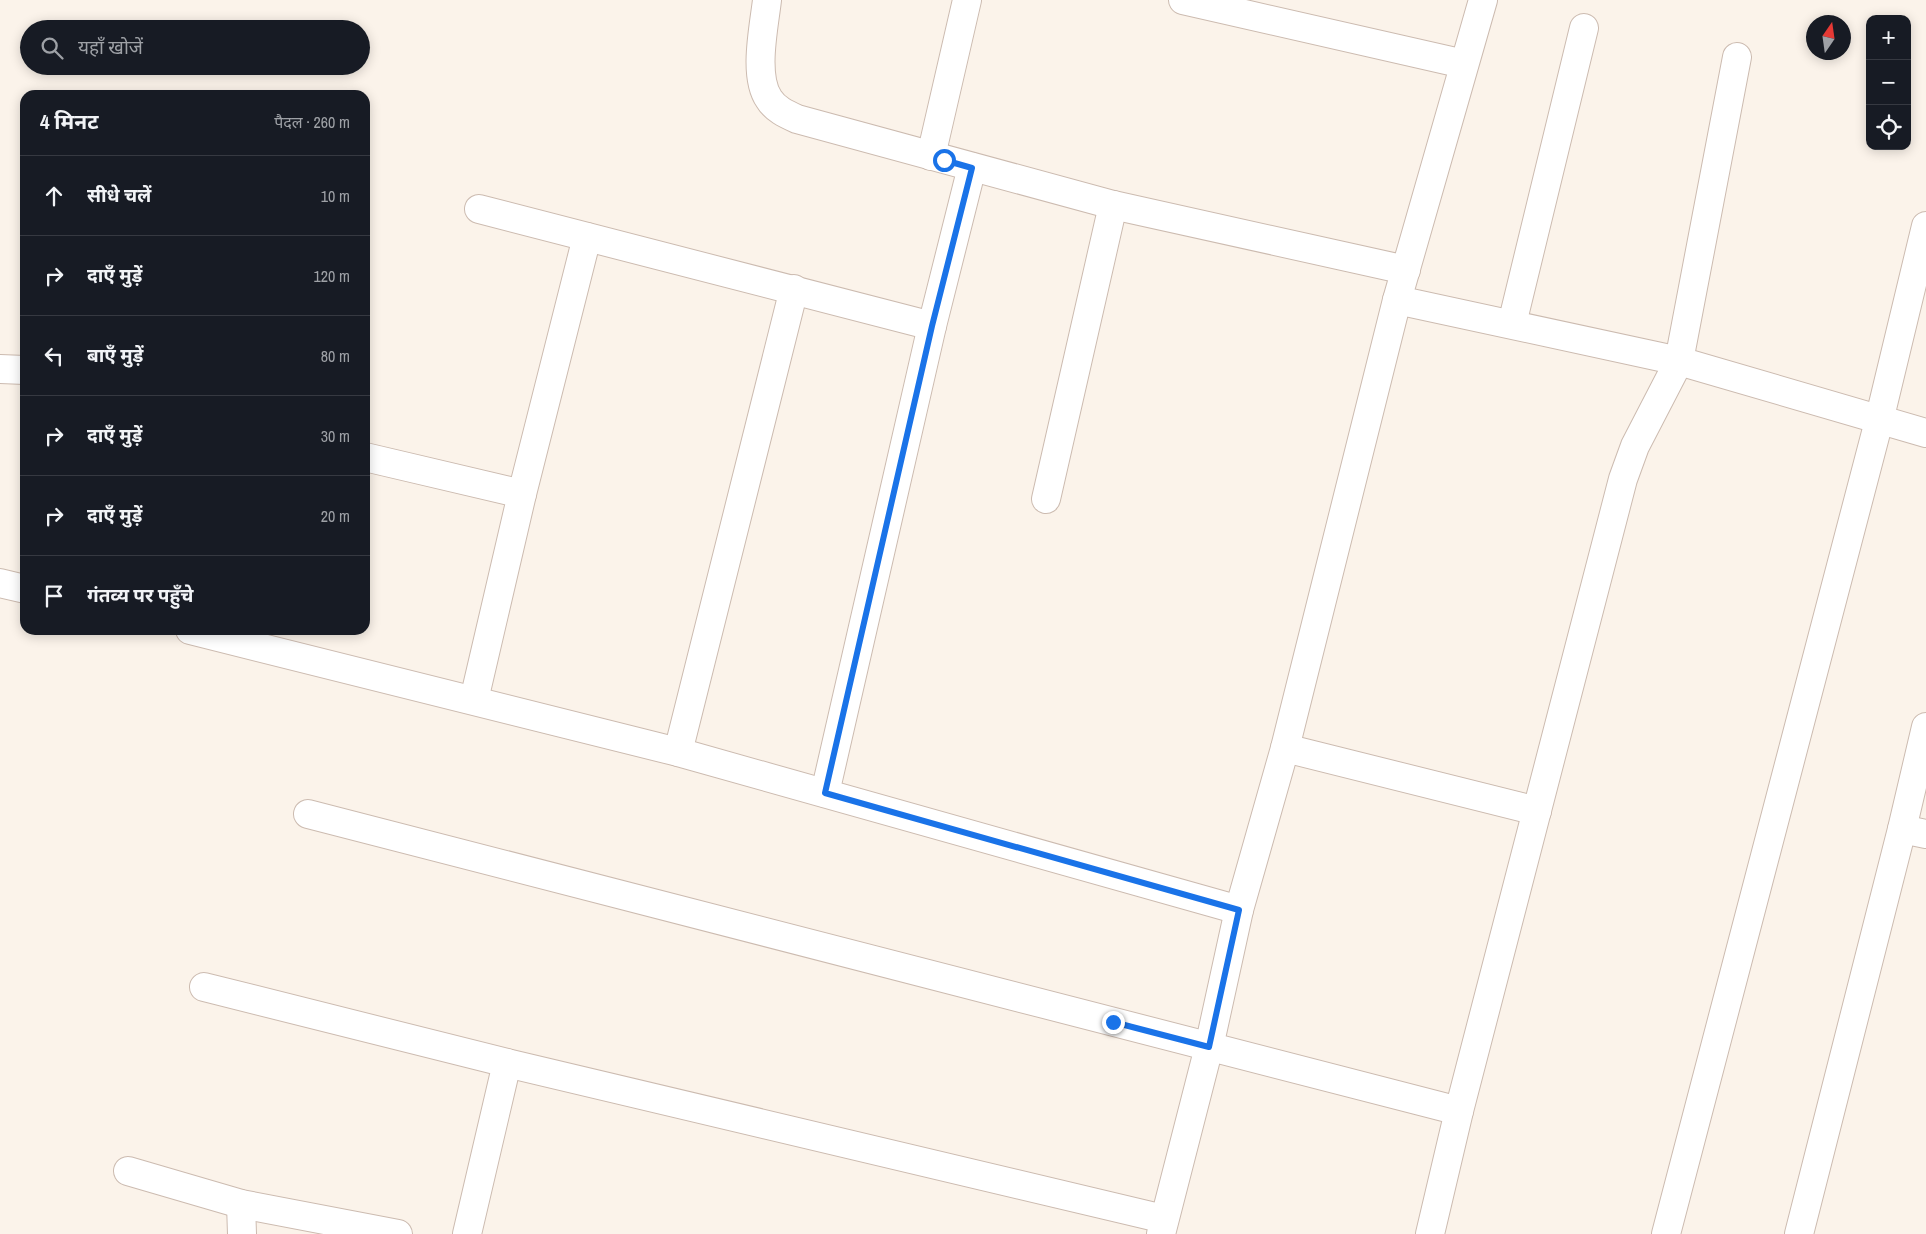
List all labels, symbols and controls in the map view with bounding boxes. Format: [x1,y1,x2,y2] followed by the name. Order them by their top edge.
[1806,15,1851,60] north arrow
[1866,15,1911,150] map controls
[1866,15,1911,60] button: +
[20,20,370,75] search box
[38,34,66,62] icon: search
[78,34,143,60] text: यहाँ खोजें
[1866,60,1911,105] button: −
[1866,105,1911,150] button: locate
[40,107,98,136] text: 4 मिनट
[274,111,350,133] text: पैदल · 260 m
[933,149,956,172] route start
[40,182,68,210] icon: ahead
[87,182,151,208] text: सीधे चलें
[321,185,350,207] text: 10 m
[40,262,68,290] icon: right
[87,262,142,288] text: दाएँ मुड़ें
[314,265,350,287] text: 120 m
[40,342,68,370] icon: left
[87,342,143,368] text: बाएँ मुड़ें
[321,345,350,367] text: 80 m
[40,422,68,450] icon: right
[87,422,142,448] text: दाएँ मुड़ें
[321,425,350,447] text: 30 m
[40,502,68,530] icon: right
[87,502,142,528] text: दाएँ मुड़ें
[321,505,350,527] text: 20 m
[40,582,68,610] icon: arrive
[87,582,193,608] text: गंतव्य पर पहुँचे
[1102,1011,1125,1034] route end

